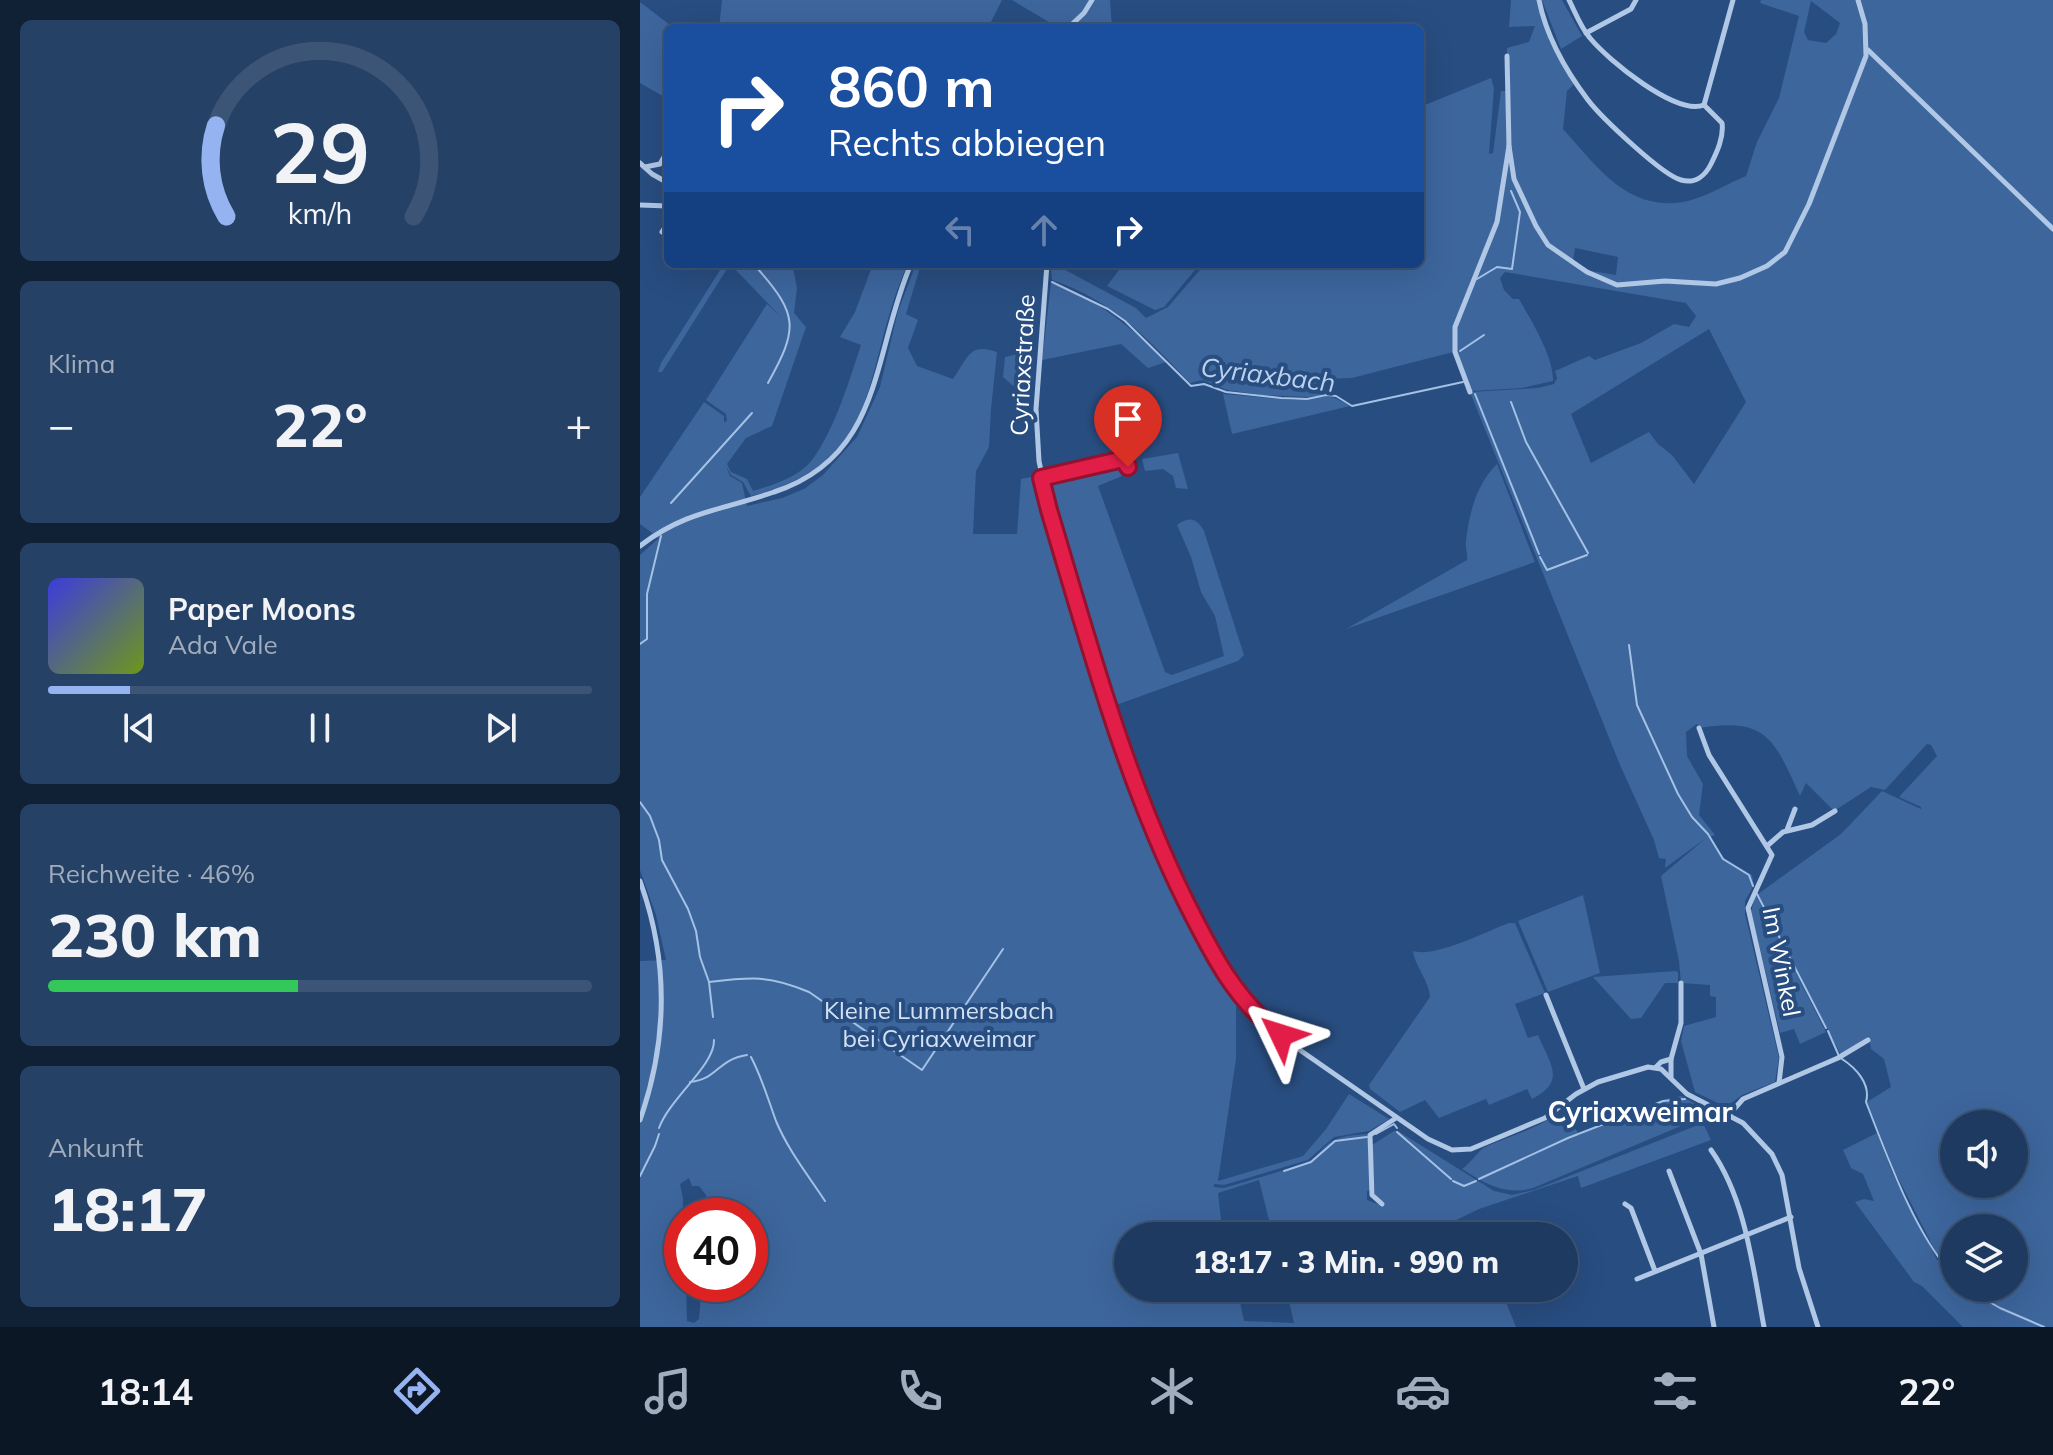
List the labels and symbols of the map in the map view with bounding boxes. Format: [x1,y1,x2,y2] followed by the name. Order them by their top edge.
[1003,293,1041,436] street label: Cyriaxstraße
[1199,350,1337,399] water label: Cyriaxbach
[1094,385,1162,467] pin
[1757,905,1807,1019] street label: Im Winkel
[1239,993,1323,1077] position arrow
[824,995,1054,1053] park label: Kleine Lummersbach bei Cyriaxweimar
[1547,1094,1733,1129] district label: Cyriaxweimar
[664,1198,768,1302] speed limit sign: 40

